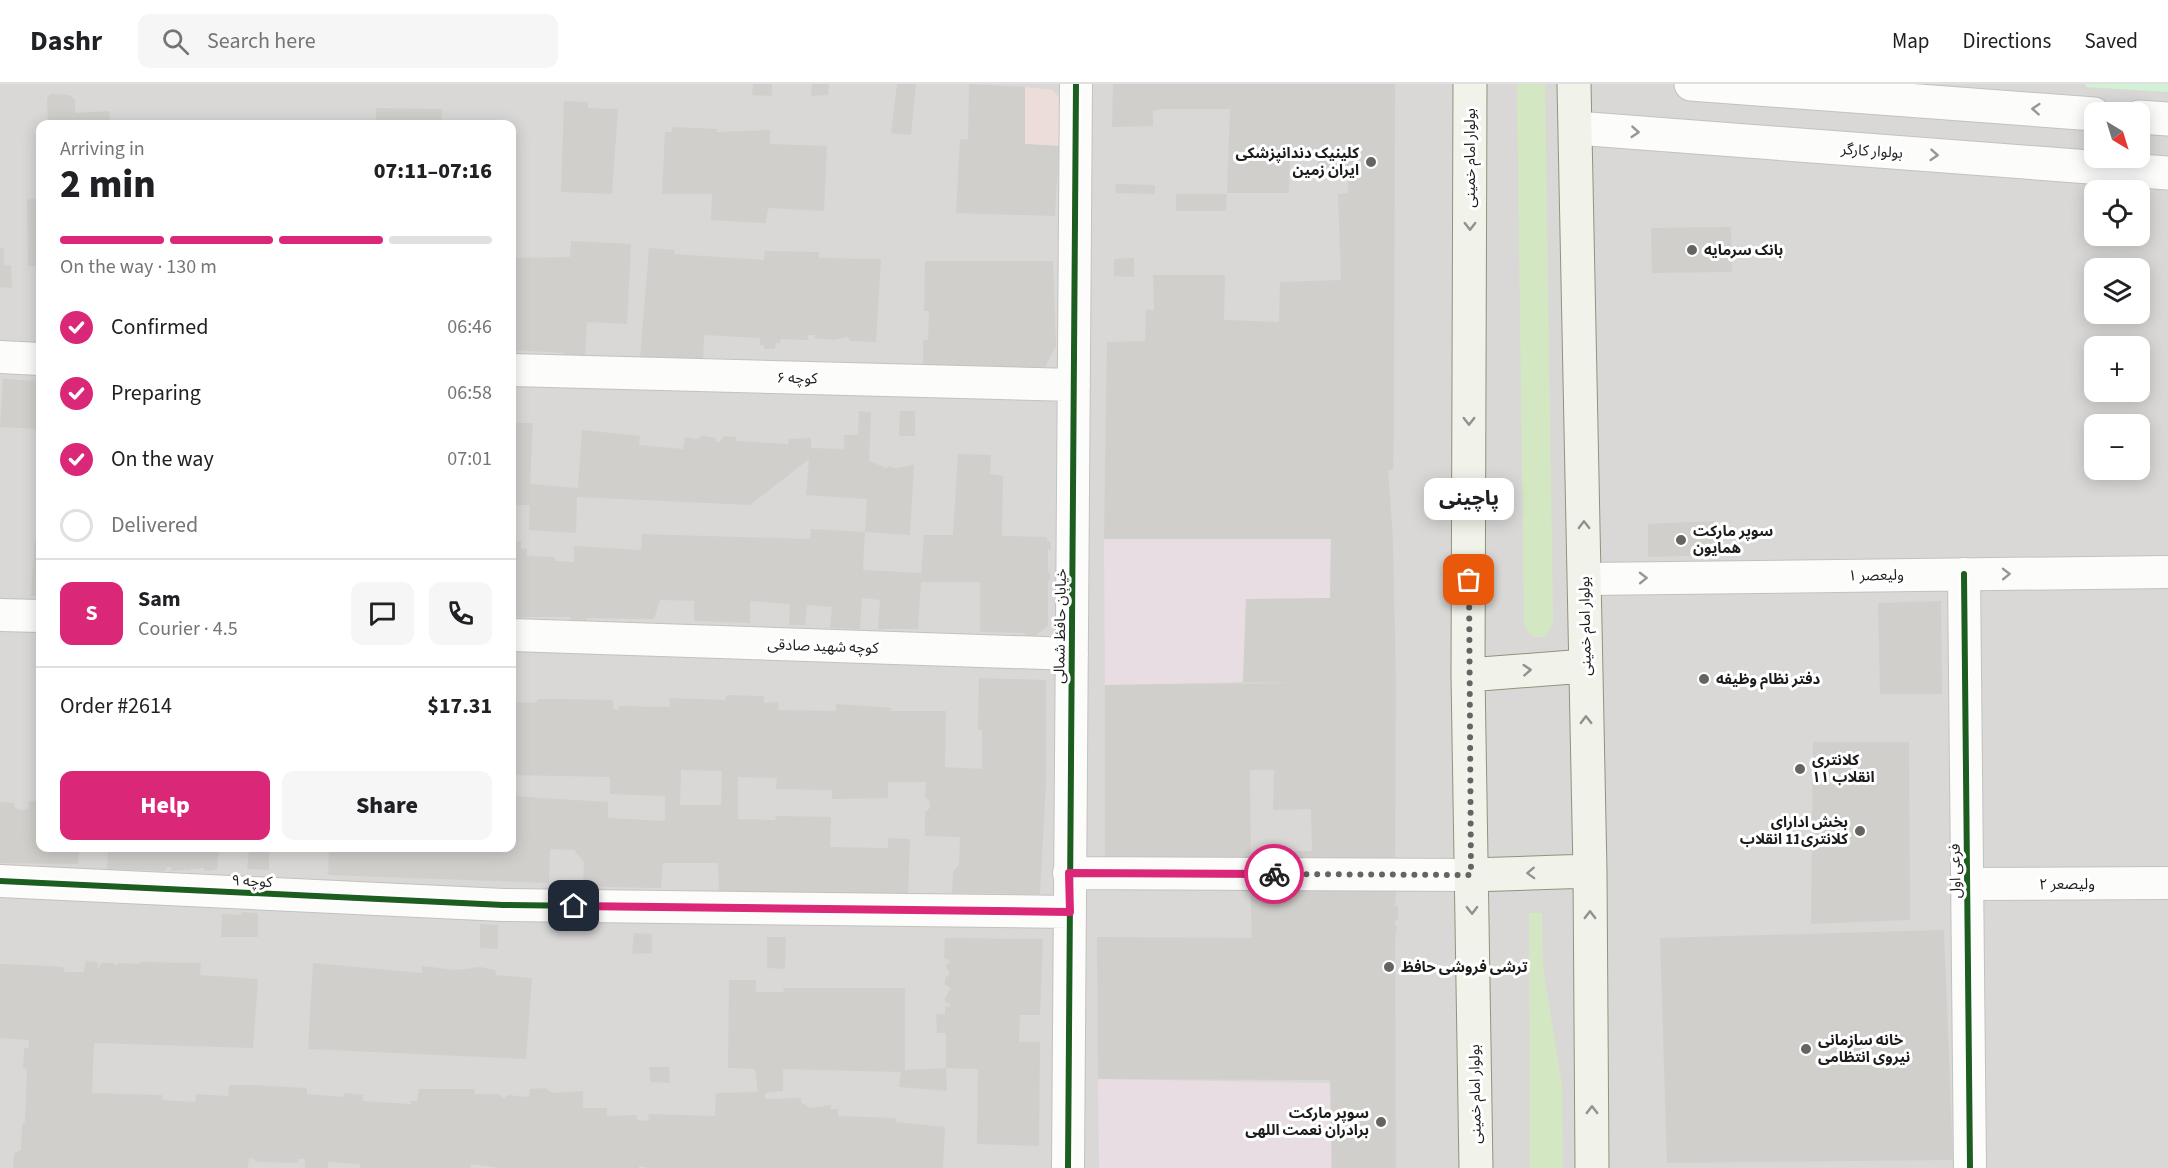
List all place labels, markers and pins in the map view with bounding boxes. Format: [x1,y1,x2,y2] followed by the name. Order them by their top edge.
[1235,143,1359,181] place label: کلینیک دندانپزشکی ایران زمین
[1364,155,1378,169] marker: کلینیک دندانپزشکی ایران زمین
[1704,240,1783,261] place label: بانک سرمایه
[1685,243,1699,257] marker: بانک سرمایه
[1424,478,1514,520] callout: پاچینی
[1693,521,1773,559] place label: سوپر مارکت همایون
[1674,533,1688,547] marker: سوپر مارکت همایون
[1443,554,1494,605] pin
[1716,669,1821,690] place label: دفتر نظام وظیفه
[1697,672,1711,686] marker: دفتر نظام وظیفه
[1812,750,1875,788] place label: کلانتری ۱۱ انقلاب
[1793,762,1807,776] marker: کلانتری ۱۱ انقلاب
[1740,812,1848,850] place label: بخش ادارای کلانتری11 انقلاب
[1853,824,1867,838] marker: بخش ادارای کلانتری11 انقلاب
[548,880,599,931] pin
[1401,957,1528,978] place label: ترشی فروشی حافظ
[1382,960,1396,974] marker: ترشی فروشی حافظ
[1818,1030,1910,1068] place label: خانه سازمانی نیروی انتظامی
[1799,1042,1813,1056] marker: خانه سازمانی نیروی انتظامی
[1245,1103,1369,1141] place label: سوپر مارکت برادران نعمت اللهی
[1374,1115,1388,1129] marker: سوپر مارکت برادران نعمت اللهی

